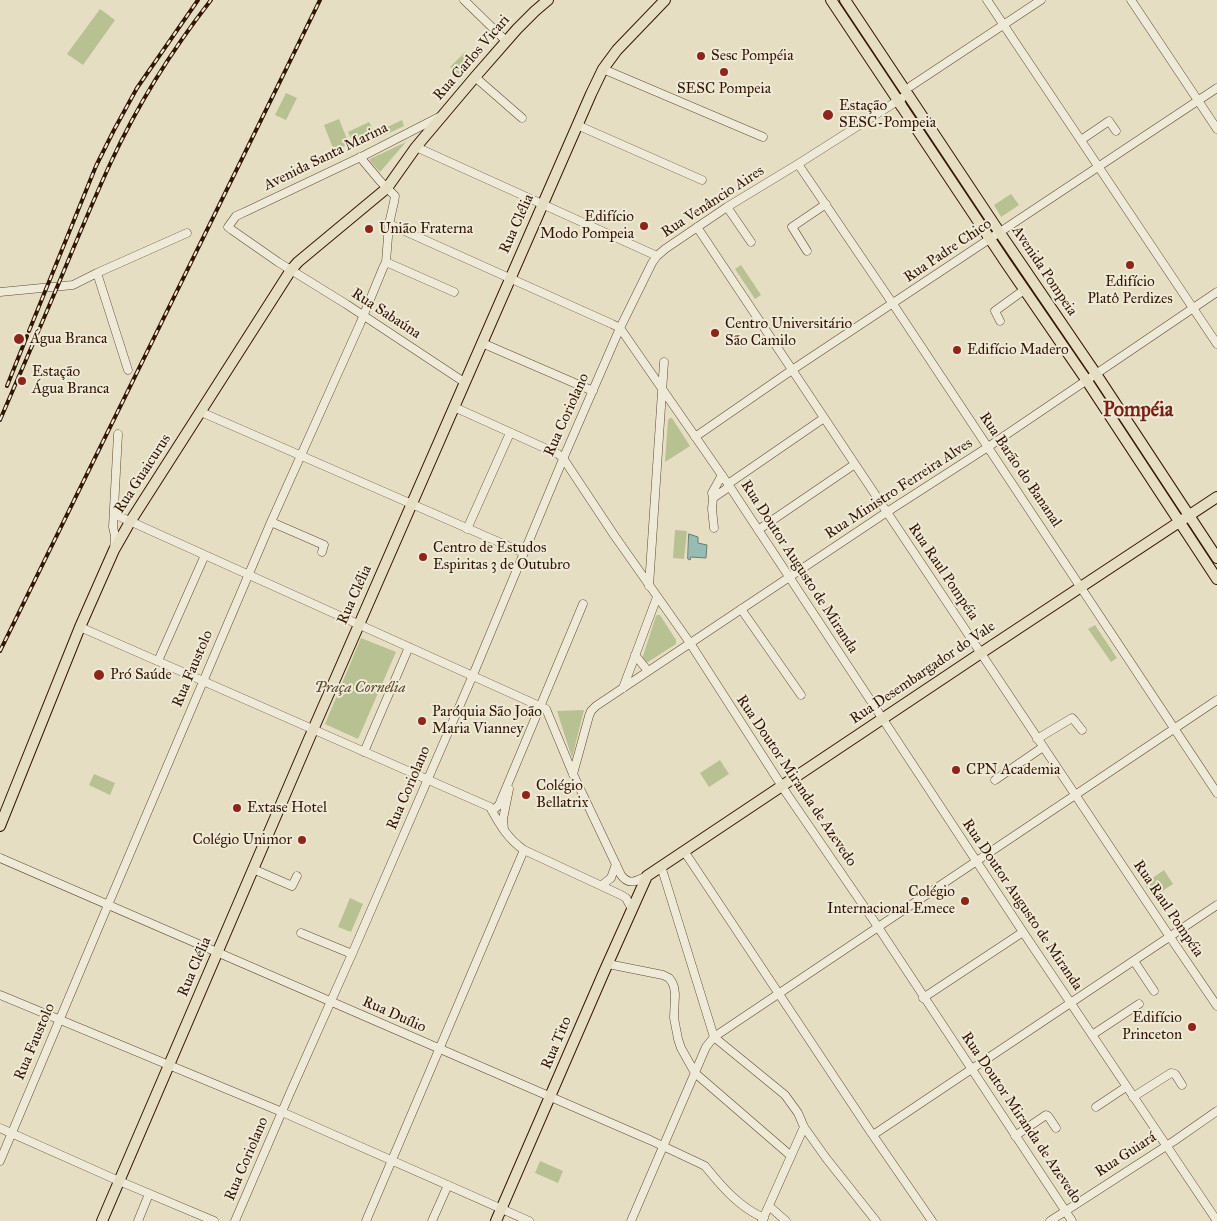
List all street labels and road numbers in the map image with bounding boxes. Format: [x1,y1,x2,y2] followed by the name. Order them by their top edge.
[430,12,514,104] street label: Rua Carlos Vicari
[261,119,391,195] street label: Avenida Santa Marina
[658,162,768,242] street label: Rua Venâncio Aires
[496,192,538,256] street label: Rua Clélia
[901,215,995,287] street label: Rua Padre Chico
[1007,223,1081,319] street label: Avenida Pompeia
[348,285,424,343] street label: Rua Sabaúna
[541,371,593,459] street label: Rua Coriolano
[975,409,1065,531] street label: Rua Barão do Bananal
[111,431,175,517] street label: Rua Guaicurus
[822,435,976,543] street label: Rua Ministro Ferreira Alves
[736,477,862,657] street label: Rua Doutor Augusto de Miranda
[904,520,982,624] street label: Rua Raul Pompéia
[334,563,376,627] street label: Rua Clélia
[847,618,999,728] street label: Rua Desembargador do Vale
[169,628,217,710] street label: Rua Faustolo
[732,692,860,870] street label: Rua Doutor Miranda de Azevedo
[383,743,435,833] street label: Rua Coriolano
[958,816,1086,994] street label: Rua Doutor Augusto de Miranda
[1129,857,1207,961] street label: Rua Raul Pompéia
[174,934,216,1000] street label: Rua Clélia
[359,993,429,1037] street label: Rua Duílio
[11,1001,59,1083] street label: Rua Faustolo
[538,1014,576,1072] street label: Rua Tito
[957,1029,1085,1207] street label: Rua Doutor Miranda de Azevedo
[221,1114,273,1204] street label: Rua Coriolano
[1092,1129,1160,1181] street label: Rua Guiará

